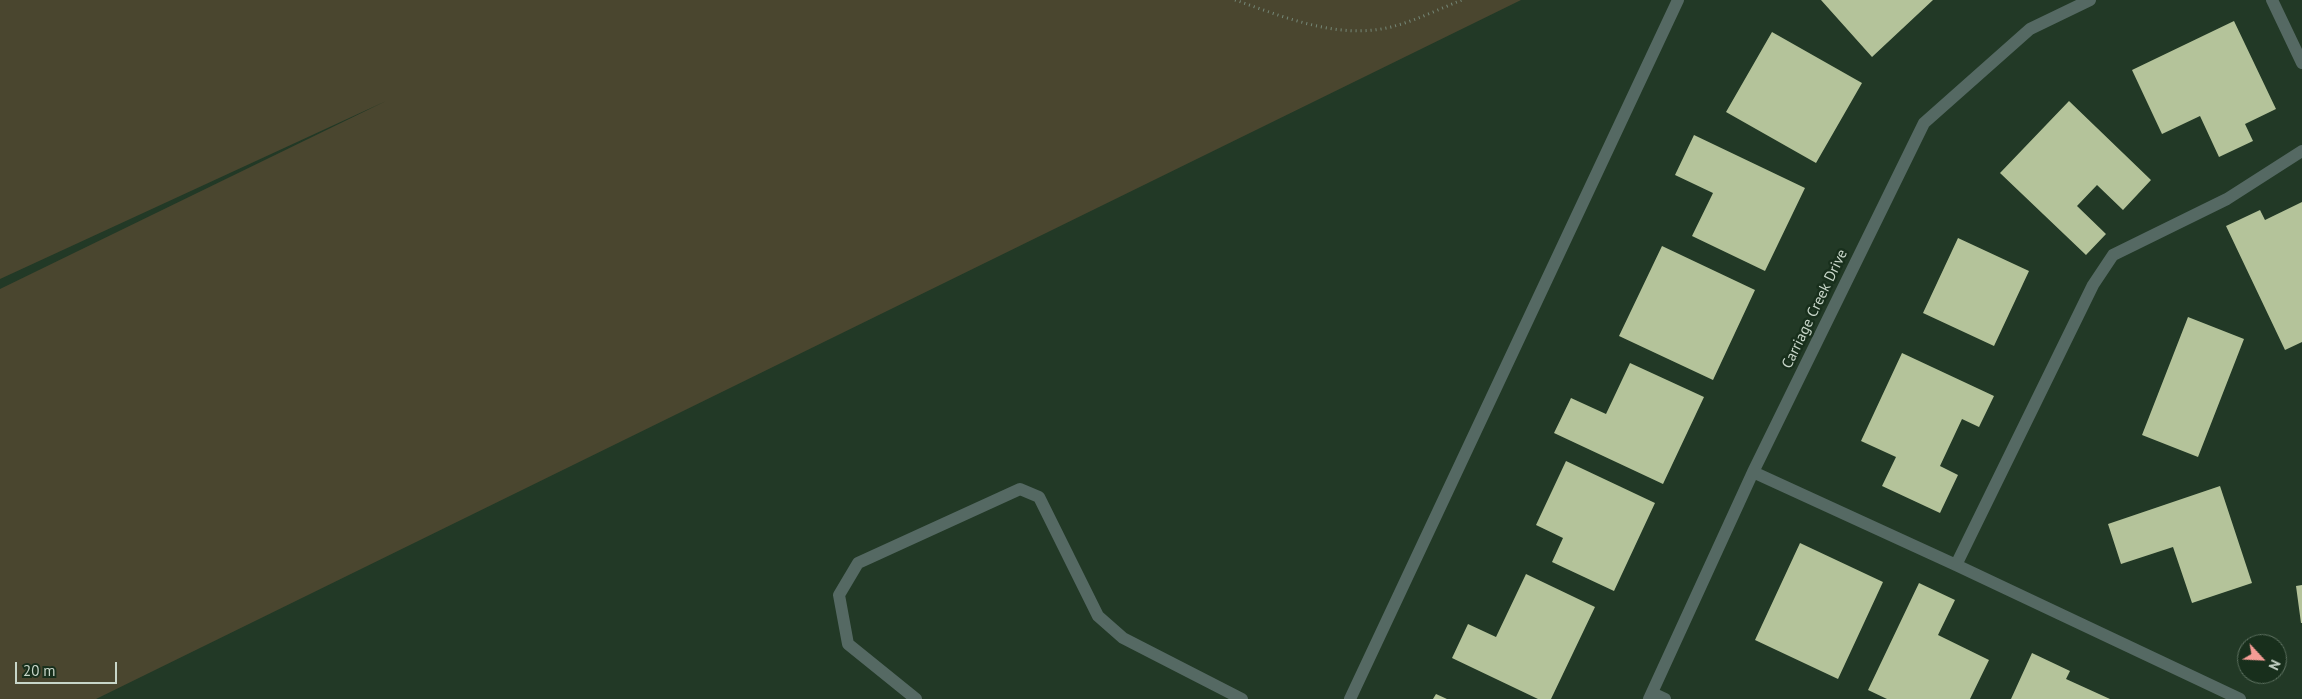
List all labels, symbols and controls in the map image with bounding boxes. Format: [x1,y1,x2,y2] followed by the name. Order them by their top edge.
[1778,246,1852,372] street label: Carriage Creek Drive
[2237,634,2287,684] north arrow
[18,652,120,684] scale bar
[2265,657,2285,673] text: N
[23,661,56,680] text: 20 m

